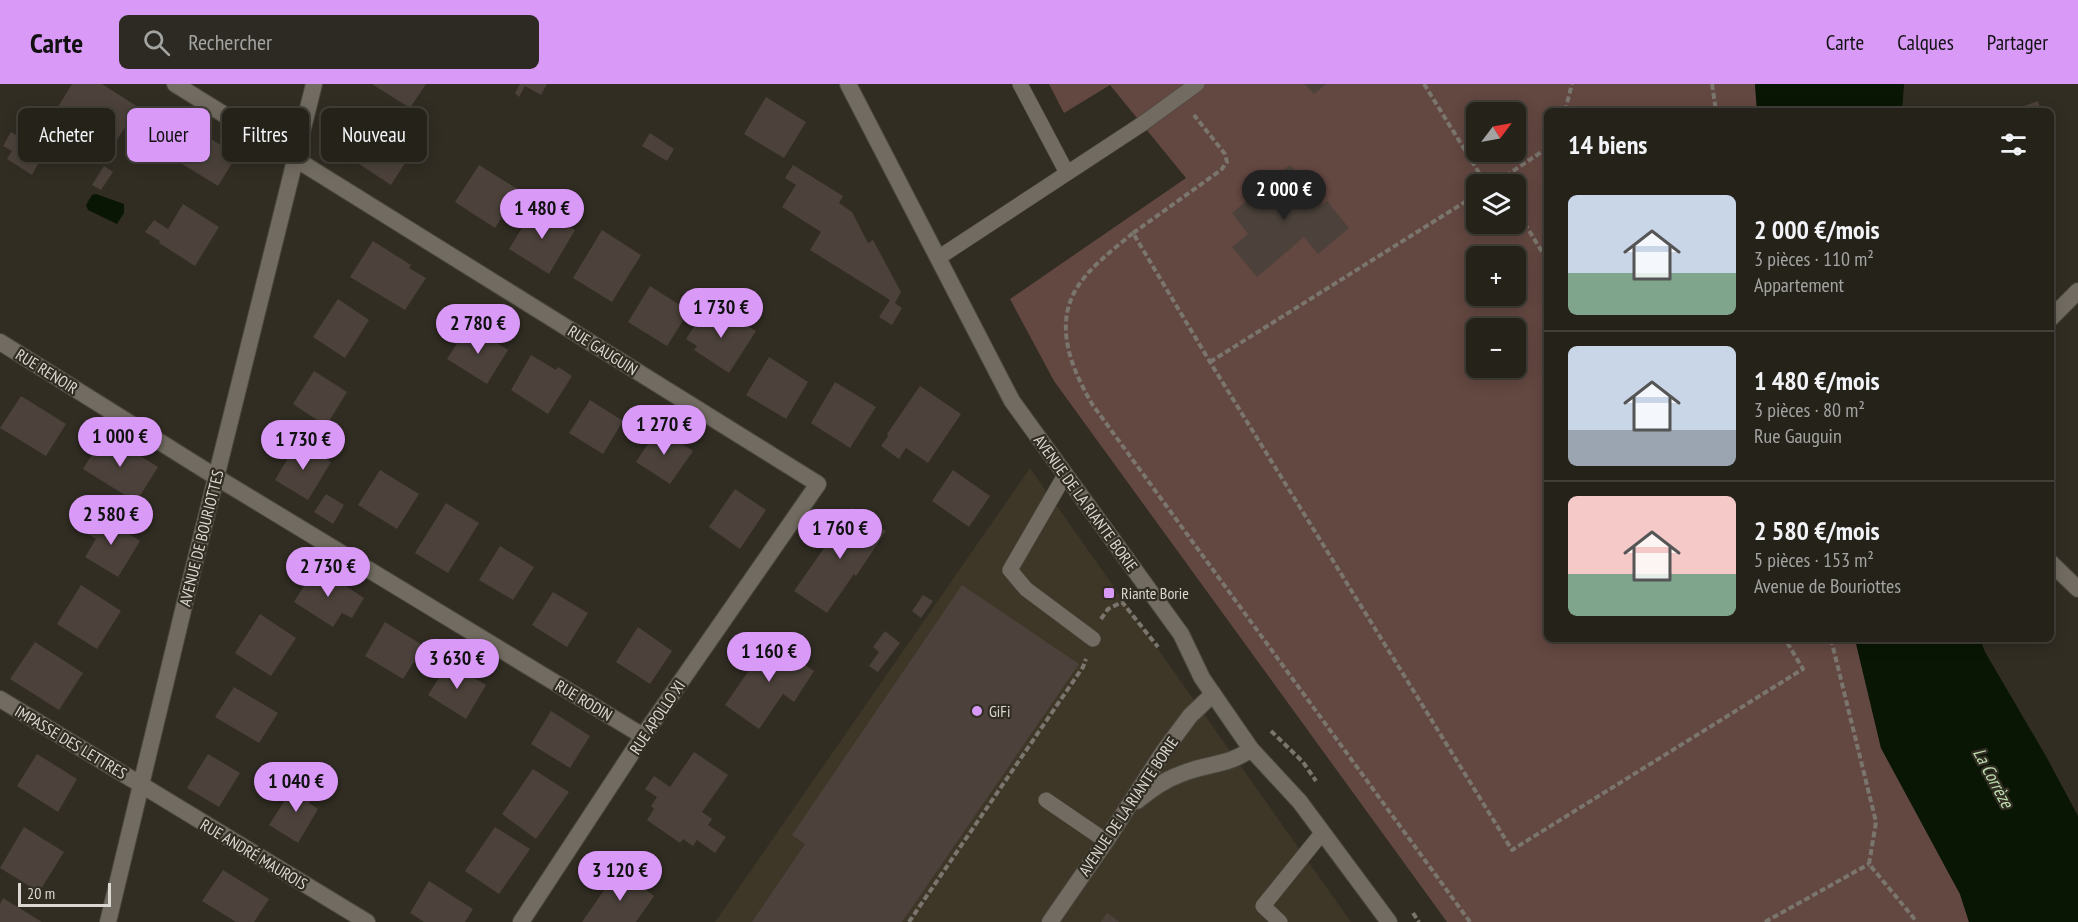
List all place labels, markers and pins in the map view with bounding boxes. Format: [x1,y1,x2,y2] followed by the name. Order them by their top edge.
[1229,170,1339,221] pin: 2 000 €
[487,189,597,240] pin: 1 480 €
[666,288,776,339] pin: 1 730 €
[423,304,533,355] pin: 2 780 €
[609,405,719,456] pin: 1 270 €
[65,417,175,468] pin: 1 000 €
[248,420,358,471] pin: 1 730 €
[56,495,166,546] pin: 2 580 €
[785,509,895,560] pin: 1 760 €
[273,547,383,598] pin: 2 730 €
[1121,583,1189,603] place label: Riante Borie
[1102,586,1116,600] marker: Riante Borie
[714,632,824,683] pin: 1 160 €
[402,639,512,690] pin: 3 630 €
[989,701,1010,721] place label: GiFi
[970,704,984,718] marker: GiFi
[241,762,351,813] pin: 1 040 €
[565,851,675,902] pin: 3 120 €

